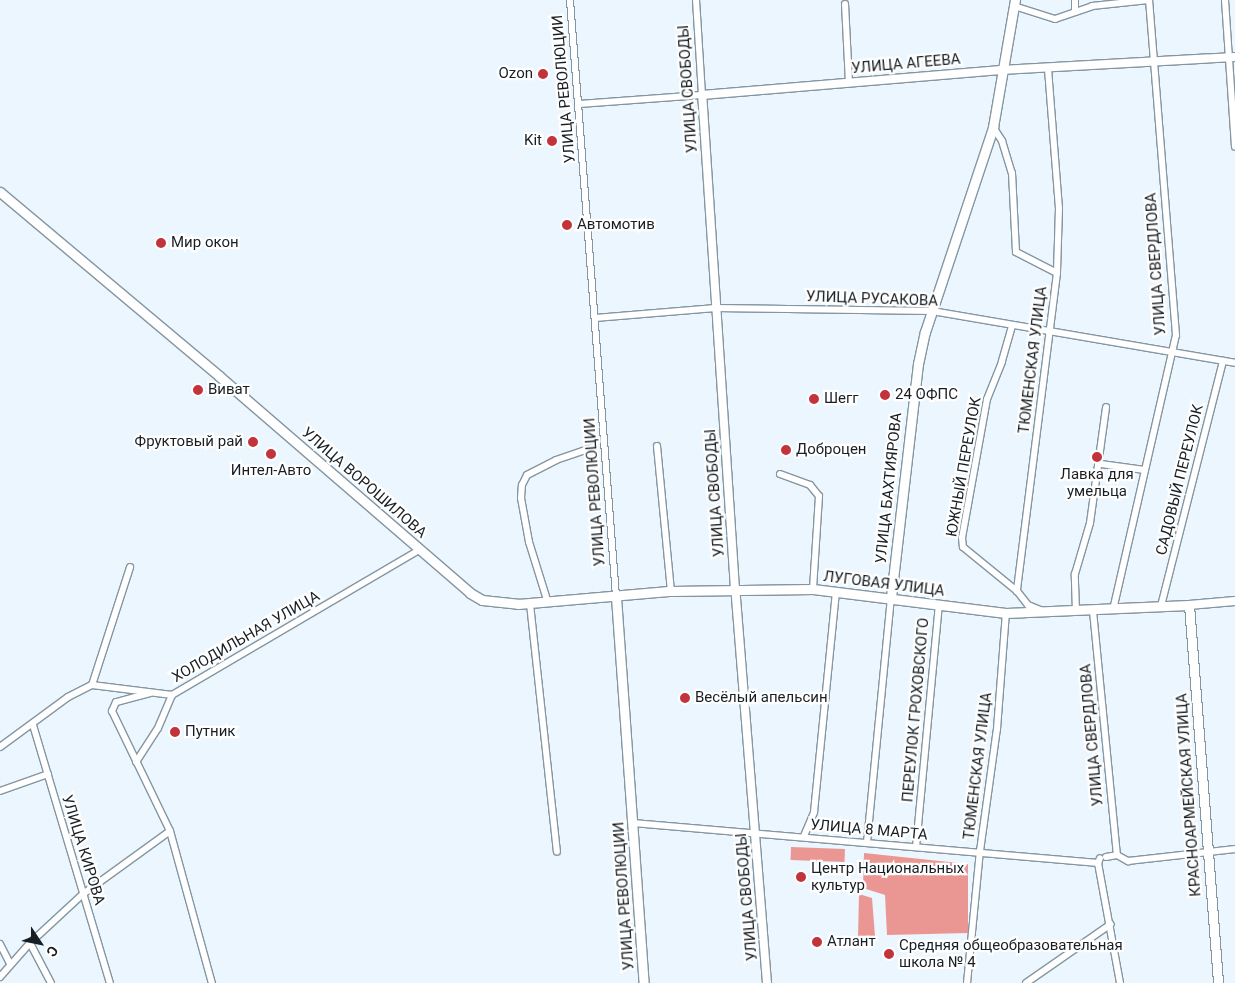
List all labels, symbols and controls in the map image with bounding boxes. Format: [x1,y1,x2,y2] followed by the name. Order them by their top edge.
[549,14,579,164] street label: УЛИЦА РЕВОЛЮЦИИ
[675,24,701,154] street label: УЛИЦА СВОБОДЫ
[851,50,961,78] street label: УЛИЦА АГЕЕВА
[499,65,533,83] place label: Ozon
[537,68,549,80] marker: Ozon
[524,132,542,150] place label: Kit
[546,135,558,147] marker: Kit
[1142,192,1170,336] street label: УЛИЦА СВЕРДЛОВА
[577,216,655,234] place label: Автомотив
[561,219,573,231] marker: Автомотив
[171,234,239,252] place label: Мир окон
[155,237,167,249] marker: Мир окон
[1015,285,1051,435] street label: ТЮМЕНСКАЯ УЛИЦА
[806,288,938,310] street label: УЛИЦА РУСАКОВА
[208,381,250,399] place label: Виват
[192,384,204,396] marker: Виват
[895,386,958,404] place label: 24 ОФПС
[879,389,891,401] marker: 24 ОФПС
[824,390,859,408] place label: Шегг
[808,393,820,405] marker: Шегг
[943,396,985,538] street label: ЮЖНЫЙ ПЕРЕУЛОК
[1153,403,1207,557] street label: САДОВЫЙ ПЕРЕУЛОК
[872,412,906,564] street label: УЛИЦА БАХТИЯРОВА
[581,417,609,567] street label: УЛИЦА РЕВОЛЮЦИИ
[298,424,430,542] street label: УЛИЦА ВОРОШИЛОВА
[702,428,728,558] street label: УЛИЦА СВОБОДЫ
[135,433,243,451] place label: Фруктовый рай
[247,436,259,448] marker: Фруктовый рай
[796,441,866,459] place label: Доброцен
[780,444,792,456] marker: Доброцен
[265,448,277,460] marker: Интел-Авто
[1091,451,1103,463] marker: Лавка для умельца
[231,462,311,480] place label: Интел-Авто
[1060,465,1134,500] place label: Лавка для умельца
[822,568,946,600] street label: ЛУГОВАЯ УЛИЦА
[169,587,323,687] street label: ХОЛОДИЛЬНАЯ УЛИЦА
[899,617,933,803] street label: ПЕРЕУЛОК ГРОХОВСКОГО
[1077,663,1107,807] street label: УЛИЦА СВЕРДЛОВА
[695,689,828,707] place label: Весёлый апельсин
[960,691,996,841] street label: ТЮМЕНСКАЯ УЛИЦА
[679,692,691,704] marker: Весёлый апельсин
[1173,693,1205,897] street label: КРАСНОАРМЕЙСКАЯ УЛИЦА
[185,723,235,741] place label: Путник
[169,726,181,738] marker: Путник
[58,793,108,907] street label: УЛИЦА КИРОВА
[810,816,928,844] street label: УЛИЦА 8 МАРТА
[610,821,638,971] street label: УЛИЦА РЕВОЛЮЦИИ
[732,832,762,962] street label: УЛИЦА СВОБОДЫ
[811,859,964,894] place label: Центр Национальных культур
[795,871,807,883] marker: Центр Национальных культур
[15,918,65,968] north arrow
[827,933,876,951] place label: Атлант
[811,936,823,948] marker: Атлант
[899,936,1123,971] place label: Средняя общеобразовательная школа № 4
[43,943,62,960] text: С
[883,948,895,960] marker: Средняя общеобразовательная школа № 4

